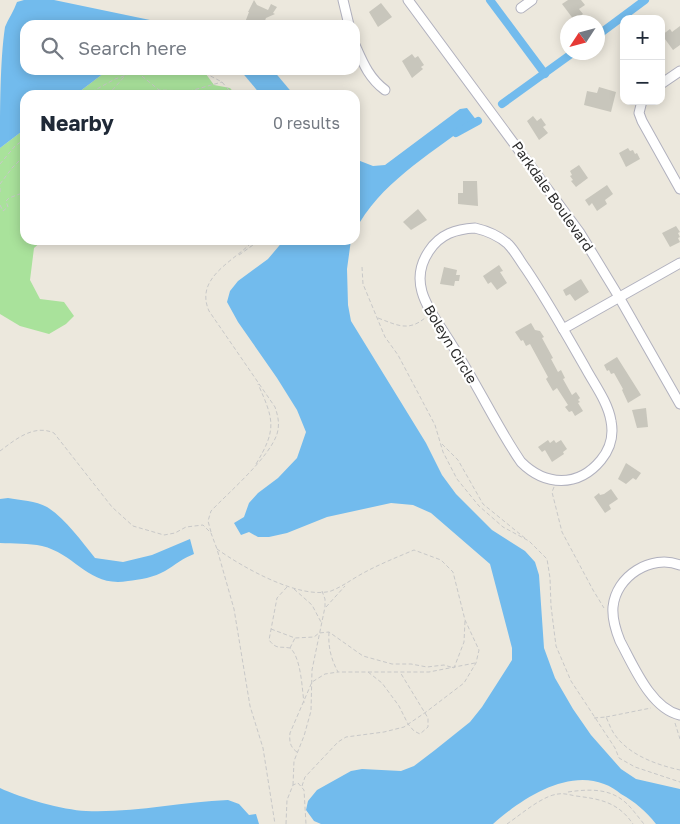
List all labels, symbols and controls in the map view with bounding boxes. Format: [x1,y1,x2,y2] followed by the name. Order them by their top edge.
[560,15,605,60] north arrow
[620,15,665,105] map controls
[620,15,665,60] button: +
[20,20,360,75] search box
[38,34,66,62] icon: search
[78,36,187,59] text: Search here
[620,60,665,105] button: −
[40,110,114,136] text: Nearby
[273,113,340,133] text: 0 results
[509,138,597,254] street label: Parkdale Boulevard
[421,302,481,386] street label: Boleyn Circle

